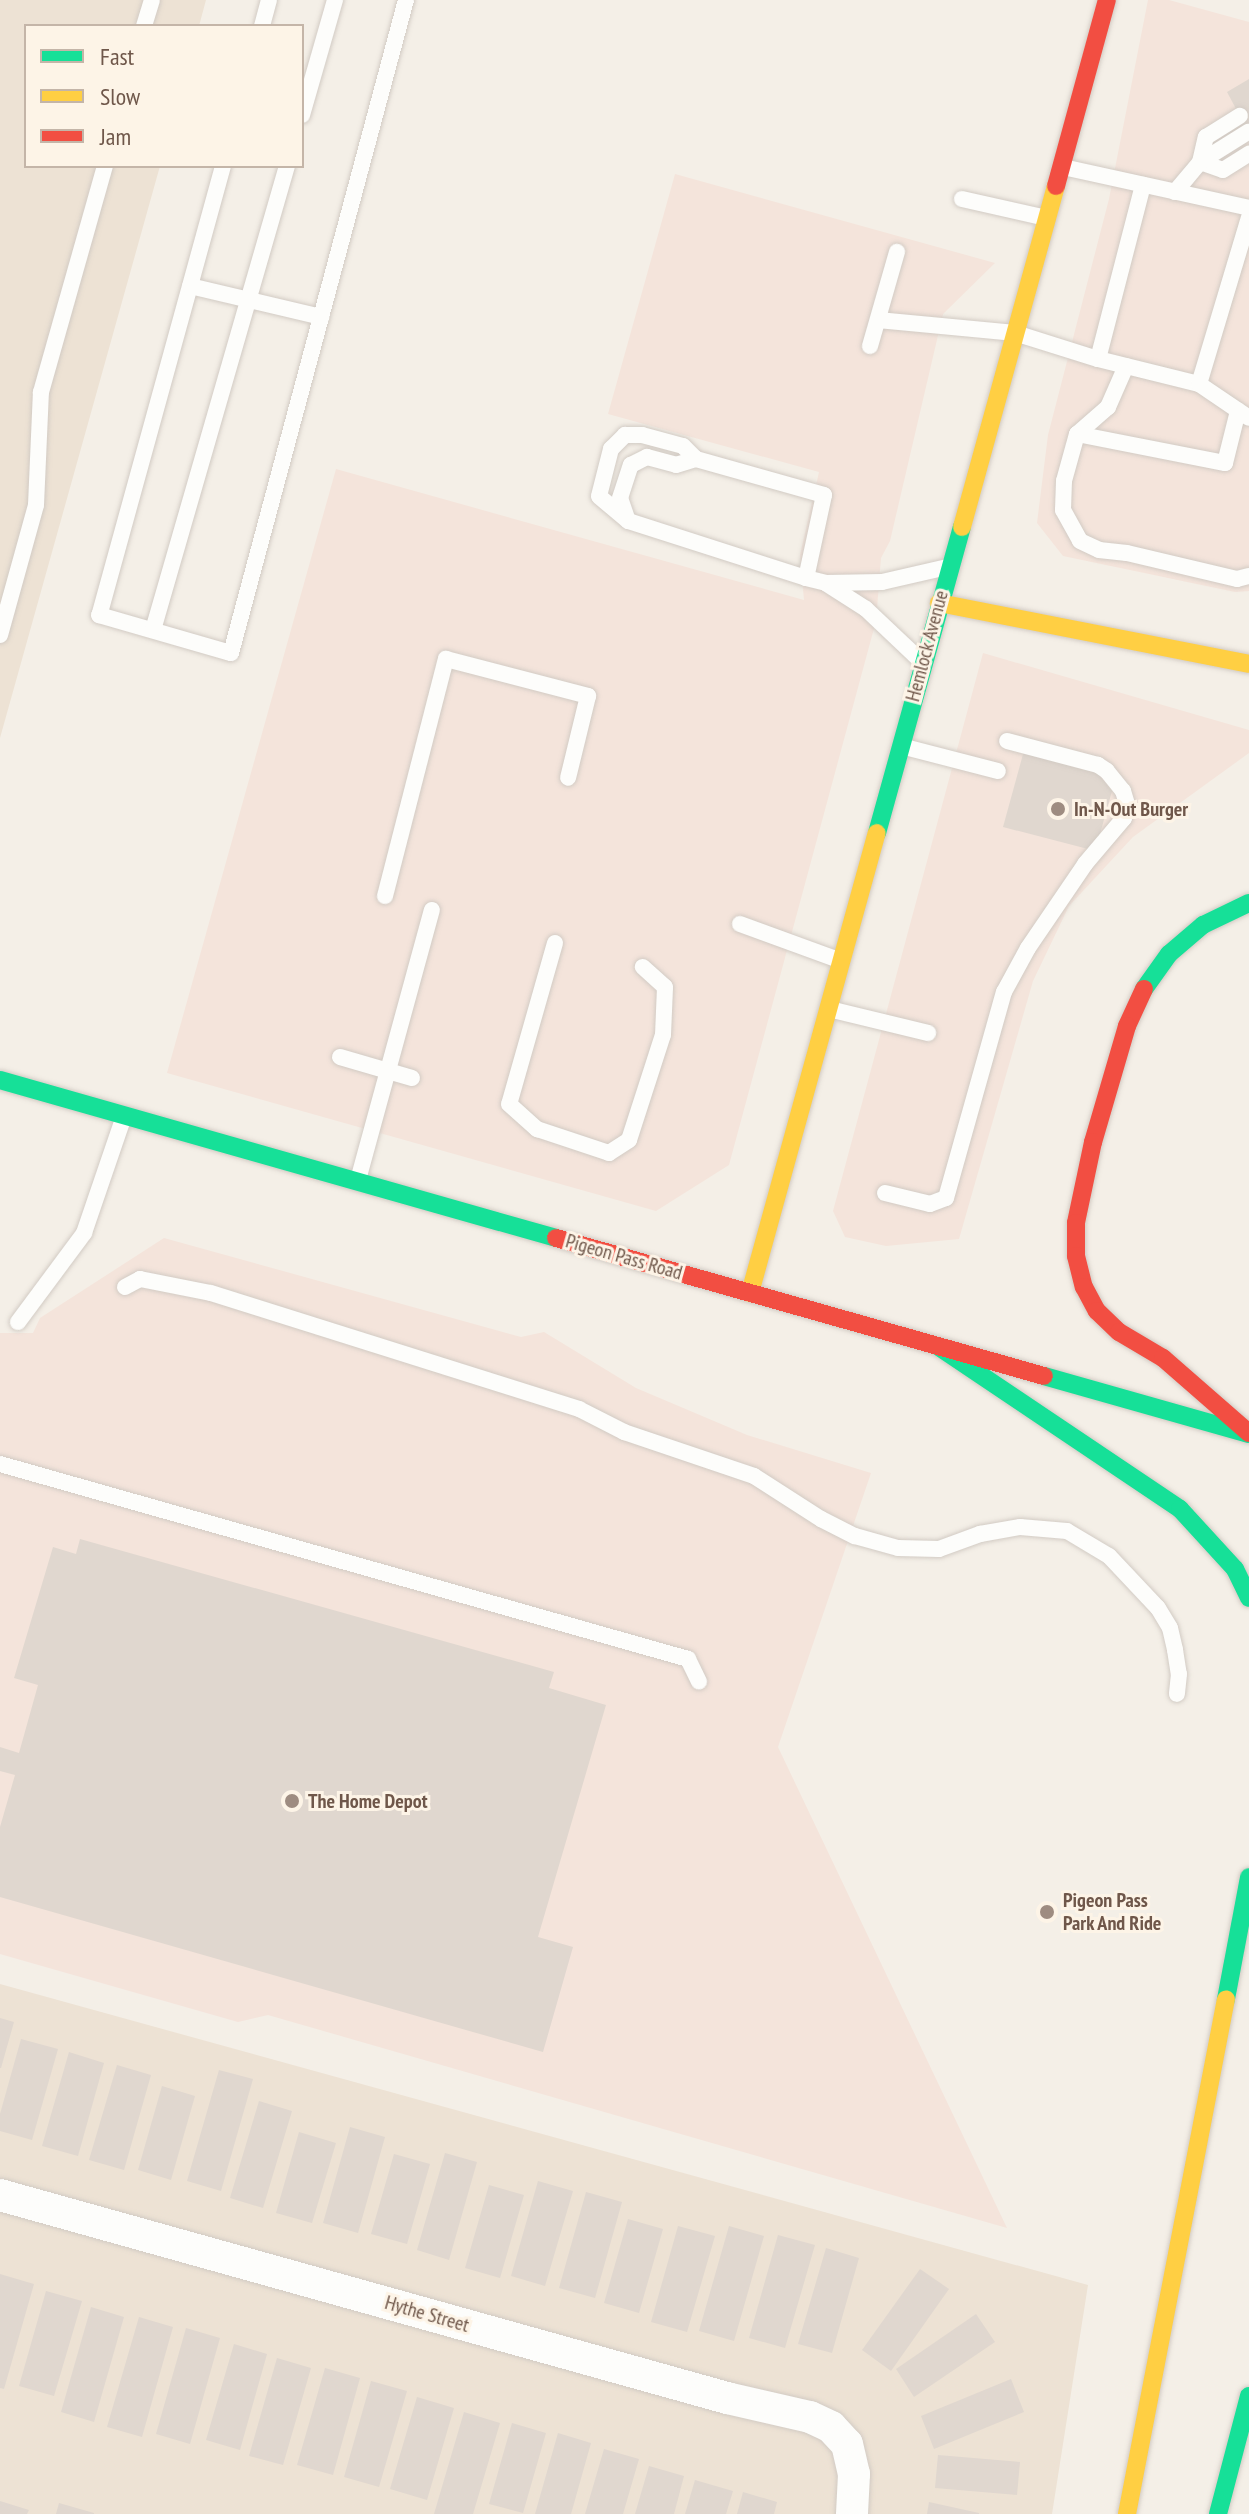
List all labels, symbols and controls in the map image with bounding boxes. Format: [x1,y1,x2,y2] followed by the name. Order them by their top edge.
[24,24,304,168] legend
[100,41,134,72] text: Fast
[100,81,140,112] text: Slow
[100,121,131,152] text: Jam
[901,587,953,705] street label: Hemlock Avenue
[1074,797,1188,821] place label: In-N-Out Burger
[1049,800,1067,818] marker: In-N-Out Burger
[563,1229,685,1285] street label: Pigeon Pass Road
[308,1789,428,1813] place label: The Home Depot
[283,1792,301,1810] marker: The Home Depot
[1063,1888,1163,1935] place label: Pigeon Pass Park And Ride
[1038,1903,1056,1921] marker: Pigeon Pass Park And Ride
[382,2291,472,2337] street label: Hythe Street

